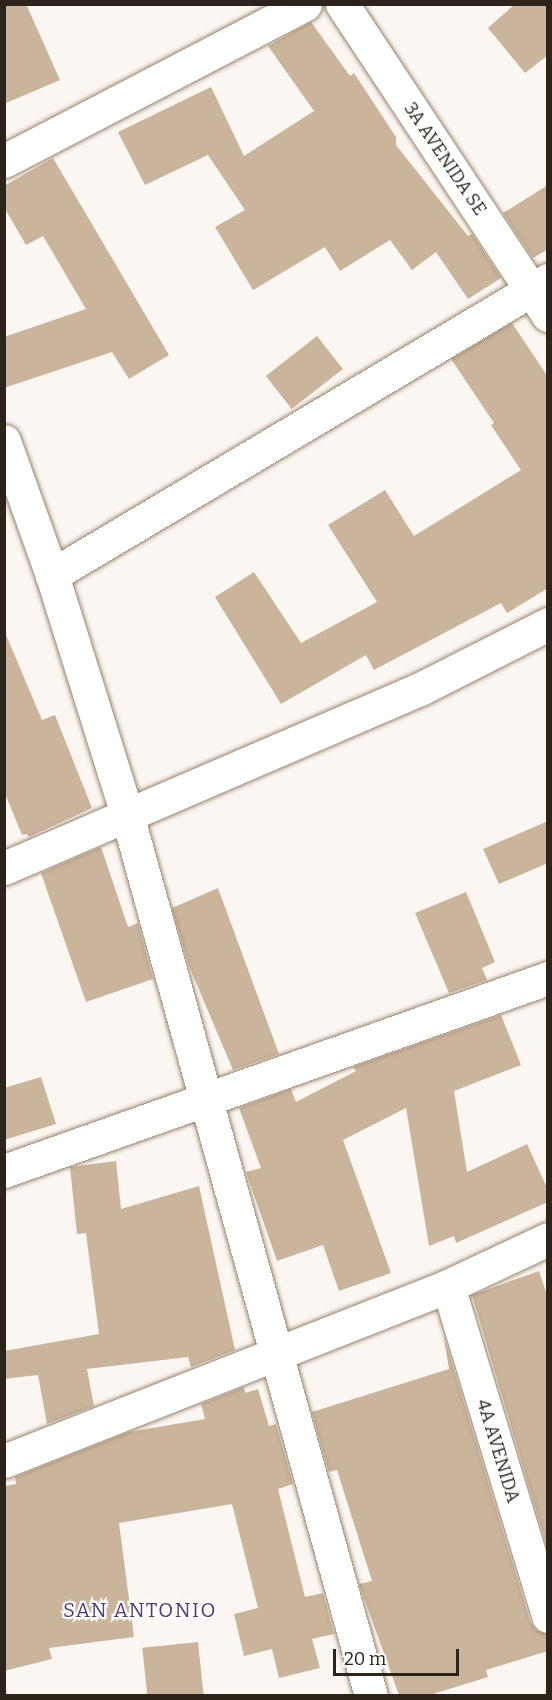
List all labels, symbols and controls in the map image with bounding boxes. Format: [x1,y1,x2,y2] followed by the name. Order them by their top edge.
[399,99,491,219] street label: 3A AVENIDA SE
[472,1397,524,1505] street label: 4A AVENIDA
[63,1598,217,1622] district label: SAN ANTONIO
[336,1637,462,1675] scale bar
[344,1648,386,1670] text: 20 m

